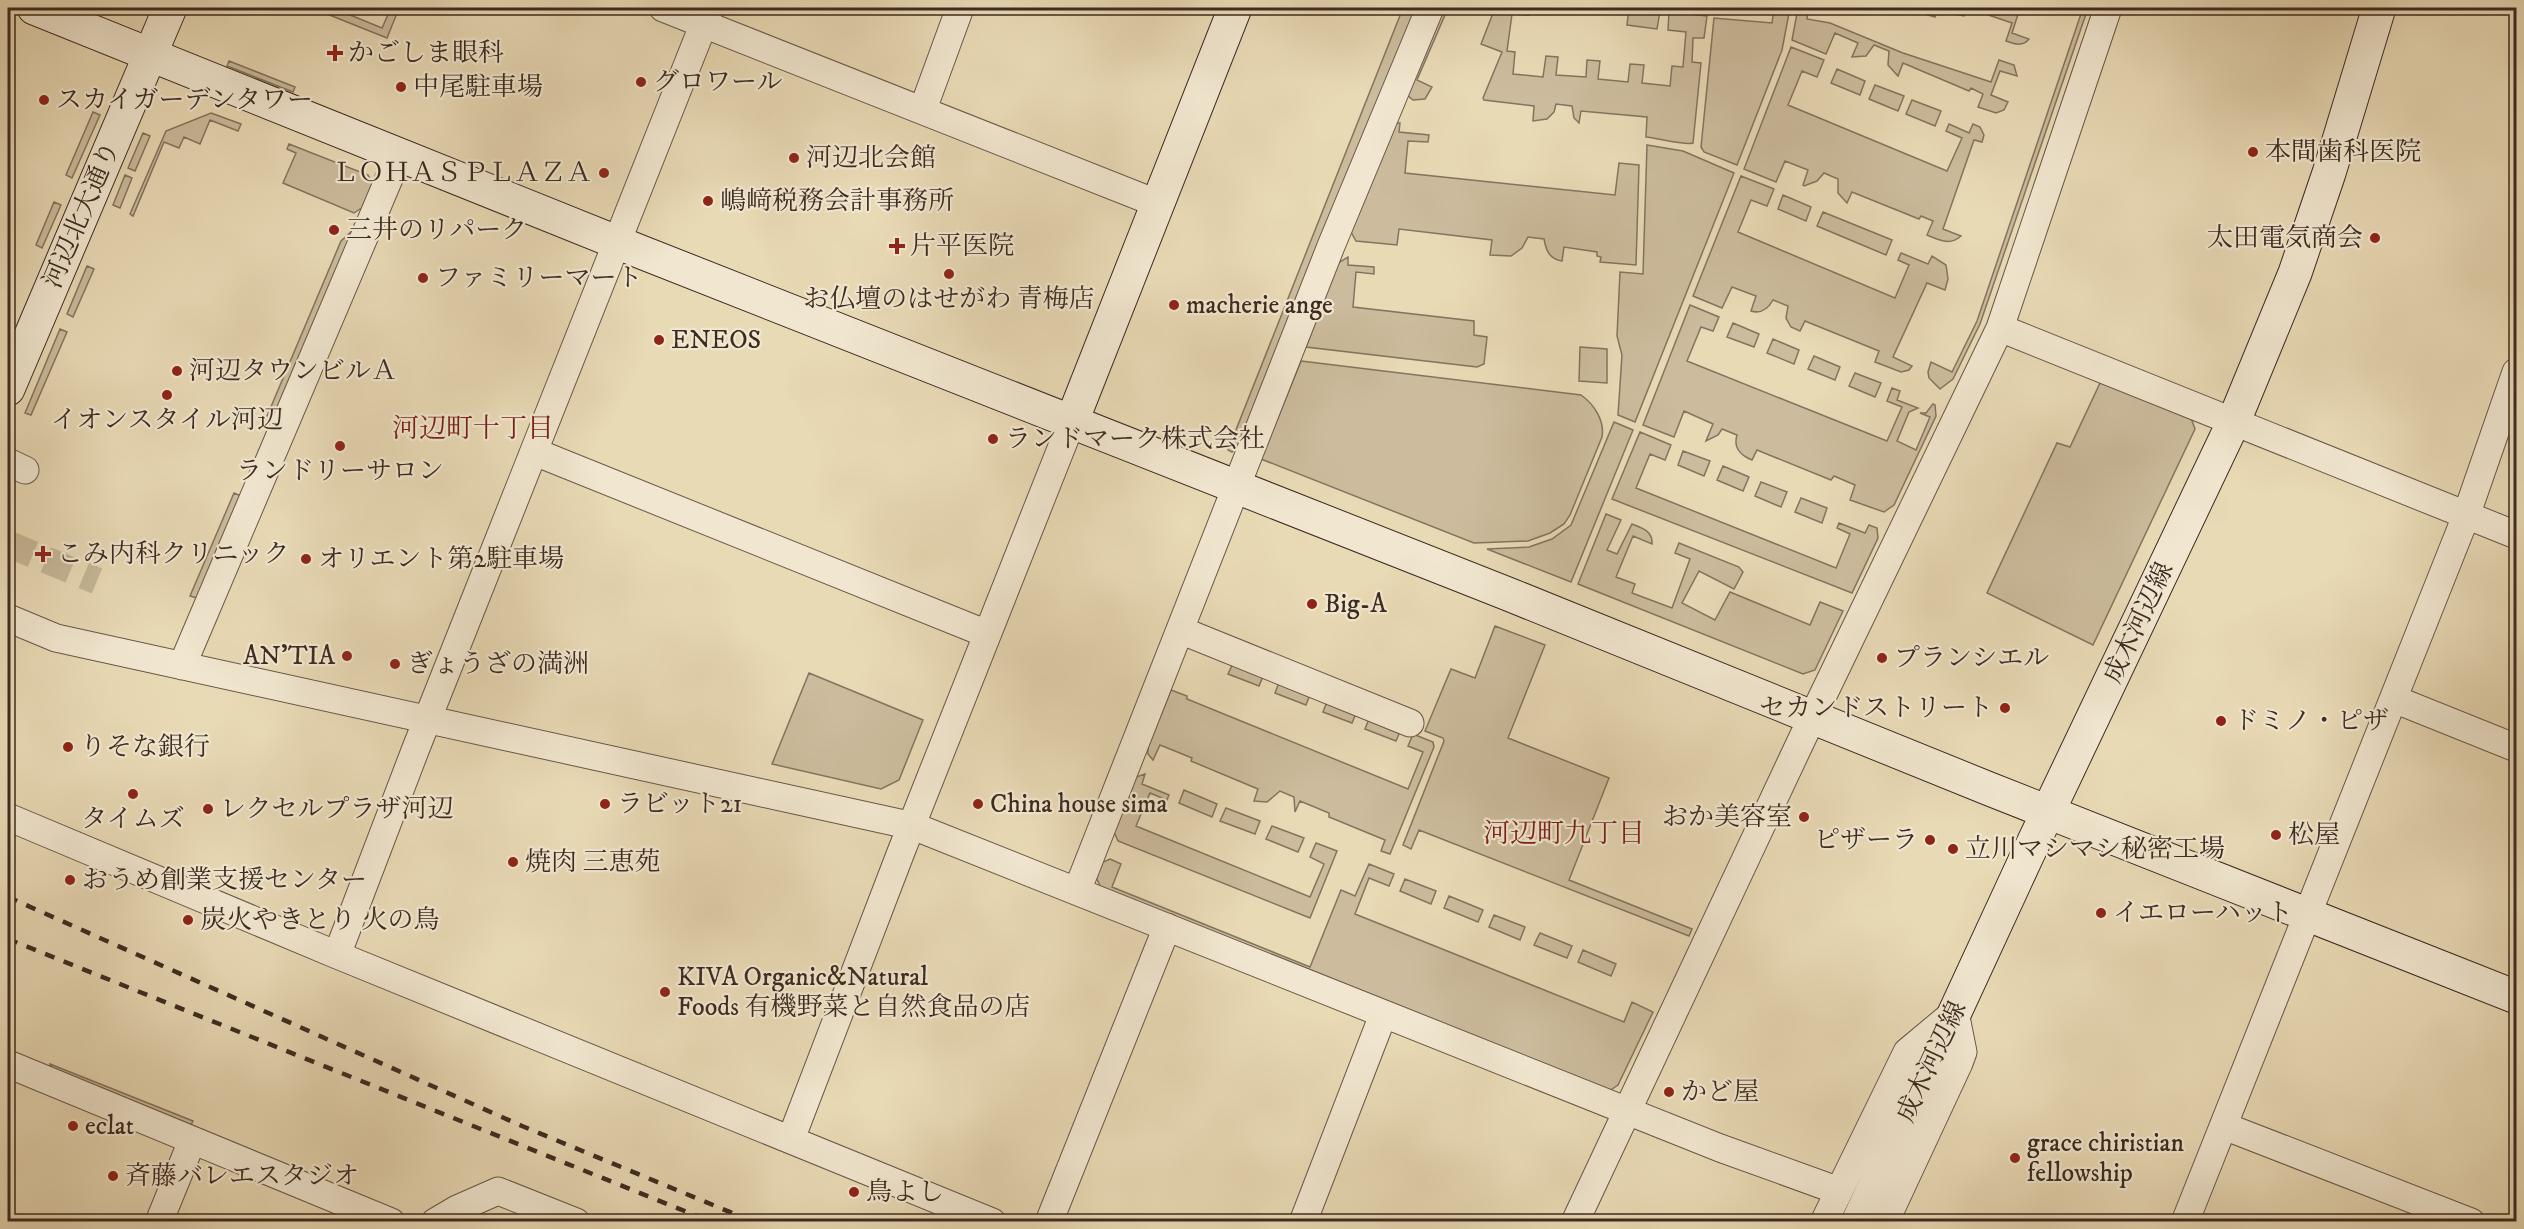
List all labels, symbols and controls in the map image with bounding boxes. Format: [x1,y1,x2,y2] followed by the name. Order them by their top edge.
[348,37,504,70] place label: かごしま眼科
[326,44,344,62] marker: かごしま眼科
[653,66,782,99] place label: グロワール
[413,71,543,104] place label: 中尾駐車場
[634,75,648,89] marker: グロワール
[394,80,408,94] marker: 中尾駐車場
[56,84,313,117] place label: スカイガーデンタワー
[37,93,51,107] marker: スカイガーデンタワー
[2265,136,2421,169] place label: 本間歯科医院
[36,137,128,293] street label: 河辺北大通り
[806,142,936,175] place label: 河辺北会館
[2246,145,2260,159] marker: 本間歯科医院
[787,151,801,165] marker: 河辺北会館
[332,157,592,190] place label: ＬＯＨＡＳＰＬＡＺＡ
[597,166,611,180] marker: ＬＯＨＡＳＰＬＡＺＡ
[720,185,954,218] place label: 嶋﨑税務会計事務所
[701,194,715,208] marker: 嶋﨑税務会計事務所
[346,214,527,247] place label: 三井のリパーク
[2207,222,2363,255] place label: 太田電気商会
[327,223,341,237] marker: 三井のリパーク
[910,230,1014,263] place label: 片平医院
[2368,231,2382,245] marker: 太田電気商会
[888,237,906,255] marker: 片平医院
[435,262,642,295] place label: ファミリーマート
[942,267,956,281] marker: お仏壇のはせがわ 青梅店
[416,271,430,285] marker: ファミリーマート
[803,283,1095,316] place label: お仏壇のはせがわ 青梅店
[1186,289,1333,322] place label: macherie ange
[1167,298,1181,312] marker: macherie ange
[671,324,761,357] place label: ENEOS
[652,333,666,347] marker: ENEOS
[189,355,397,388] place label: 河辺タウンビルＡ
[170,364,184,378] marker: 河辺タウンビルＡ
[160,388,174,402] marker: イオンスタイル河辺
[51,404,283,437] place label: イオンスタイル河辺
[392,412,554,446] district label: 河辺町十丁目
[1005,423,1265,456] place label: ランドマーク株式会社
[986,432,1000,446] marker: ランドマーク株式会社
[333,439,347,453] marker: ランドリーサロン
[236,455,444,488] place label: ランドリーサロン
[57,538,289,571] place label: こみ内科クリニック
[318,543,564,576] place label: オリエント第2駐車場
[34,545,52,563] marker: こみ内科クリニック
[299,552,313,566] marker: オリエント第2駐車場
[2097,557,2181,689] street label: 成木河辺線
[1324,588,1387,621] place label: Big-A
[1305,597,1319,611] marker: Big-A
[243,640,335,673] place label: AN'TIA
[1894,642,2049,675] place label: プランシエル
[407,648,589,681] place label: ぎょうざの満洲
[340,649,354,663] marker: AN'TIA
[1875,651,1889,665] marker: プランシエル
[388,657,402,671] marker: ぎょうざの満洲
[1759,692,1993,725] place label: セカンドストリート
[1998,701,2012,715] marker: セカンドストリート
[2233,705,2389,738] place label: ドミノ・ピザ
[2214,714,2228,728] marker: ドミノ・ピザ
[80,731,210,764] place label: りそな銀行
[61,740,75,754] marker: りそな銀行
[126,787,140,801] marker: タイムズ
[617,788,742,821] place label: ラビット21
[990,788,1168,821] place label: China house sima
[220,793,453,826] place label: レクセルプラザ河辺
[598,797,612,811] marker: ラビット21
[971,797,985,811] marker: China house sima
[1662,801,1792,834] place label: おか美容室
[201,802,215,816] marker: レクセルプラザ河辺
[81,803,185,836] place label: タイムズ
[1797,810,1811,824] marker: おか美容室
[1483,817,1645,851] district label: 河辺町九丁目
[2288,819,2340,852] place label: 松屋
[1814,824,1918,857] place label: ピザーラ
[2269,828,2283,842] marker: 松屋
[1923,833,1937,847] marker: ピザーラ
[1965,833,2225,866] place label: 立川マシマシ秘密工場
[1946,842,1960,856] marker: 立川マシマシ秘密工場
[525,846,661,879] place label: 焼肉 三恵苑
[506,855,520,869] marker: 焼肉 三恵苑
[82,864,367,897] place label: おうめ創業支援センター
[63,873,77,887] marker: おうめ創業支援センター
[2113,897,2293,930] place label: イエローハット
[200,904,440,937] place label: 炭火やきとり 火の鳥
[2094,906,2108,920] marker: イエローハット
[181,913,195,927] marker: 炭火やきとり 火の鳥
[677,961,1031,1024] place label: KIVA Organic&Natural Foods 有機野菜と自然食品の店
[658,985,672,999] marker: KIVA Organic&Natural Foods 有機野菜と自然食品の店
[1890,996,1974,1128] street label: 成木河辺線
[1681,1076,1759,1109] place label: かど屋
[1662,1085,1676,1099] marker: かど屋
[85,1110,134,1143] place label: eclat
[66,1119,80,1133] marker: eclat
[2027,1127,2185,1190] place label: grace chiristian fellowship
[2008,1151,2022,1165] marker: grace chiristian fellowship
[125,1160,359,1193] place label: 斉藤バレエスタジオ
[106,1169,120,1183] marker: 斉藤バレエスタジオ
[866,1176,944,1209] place label: 鳥よし
[847,1185,861,1199] marker: 鳥よし

